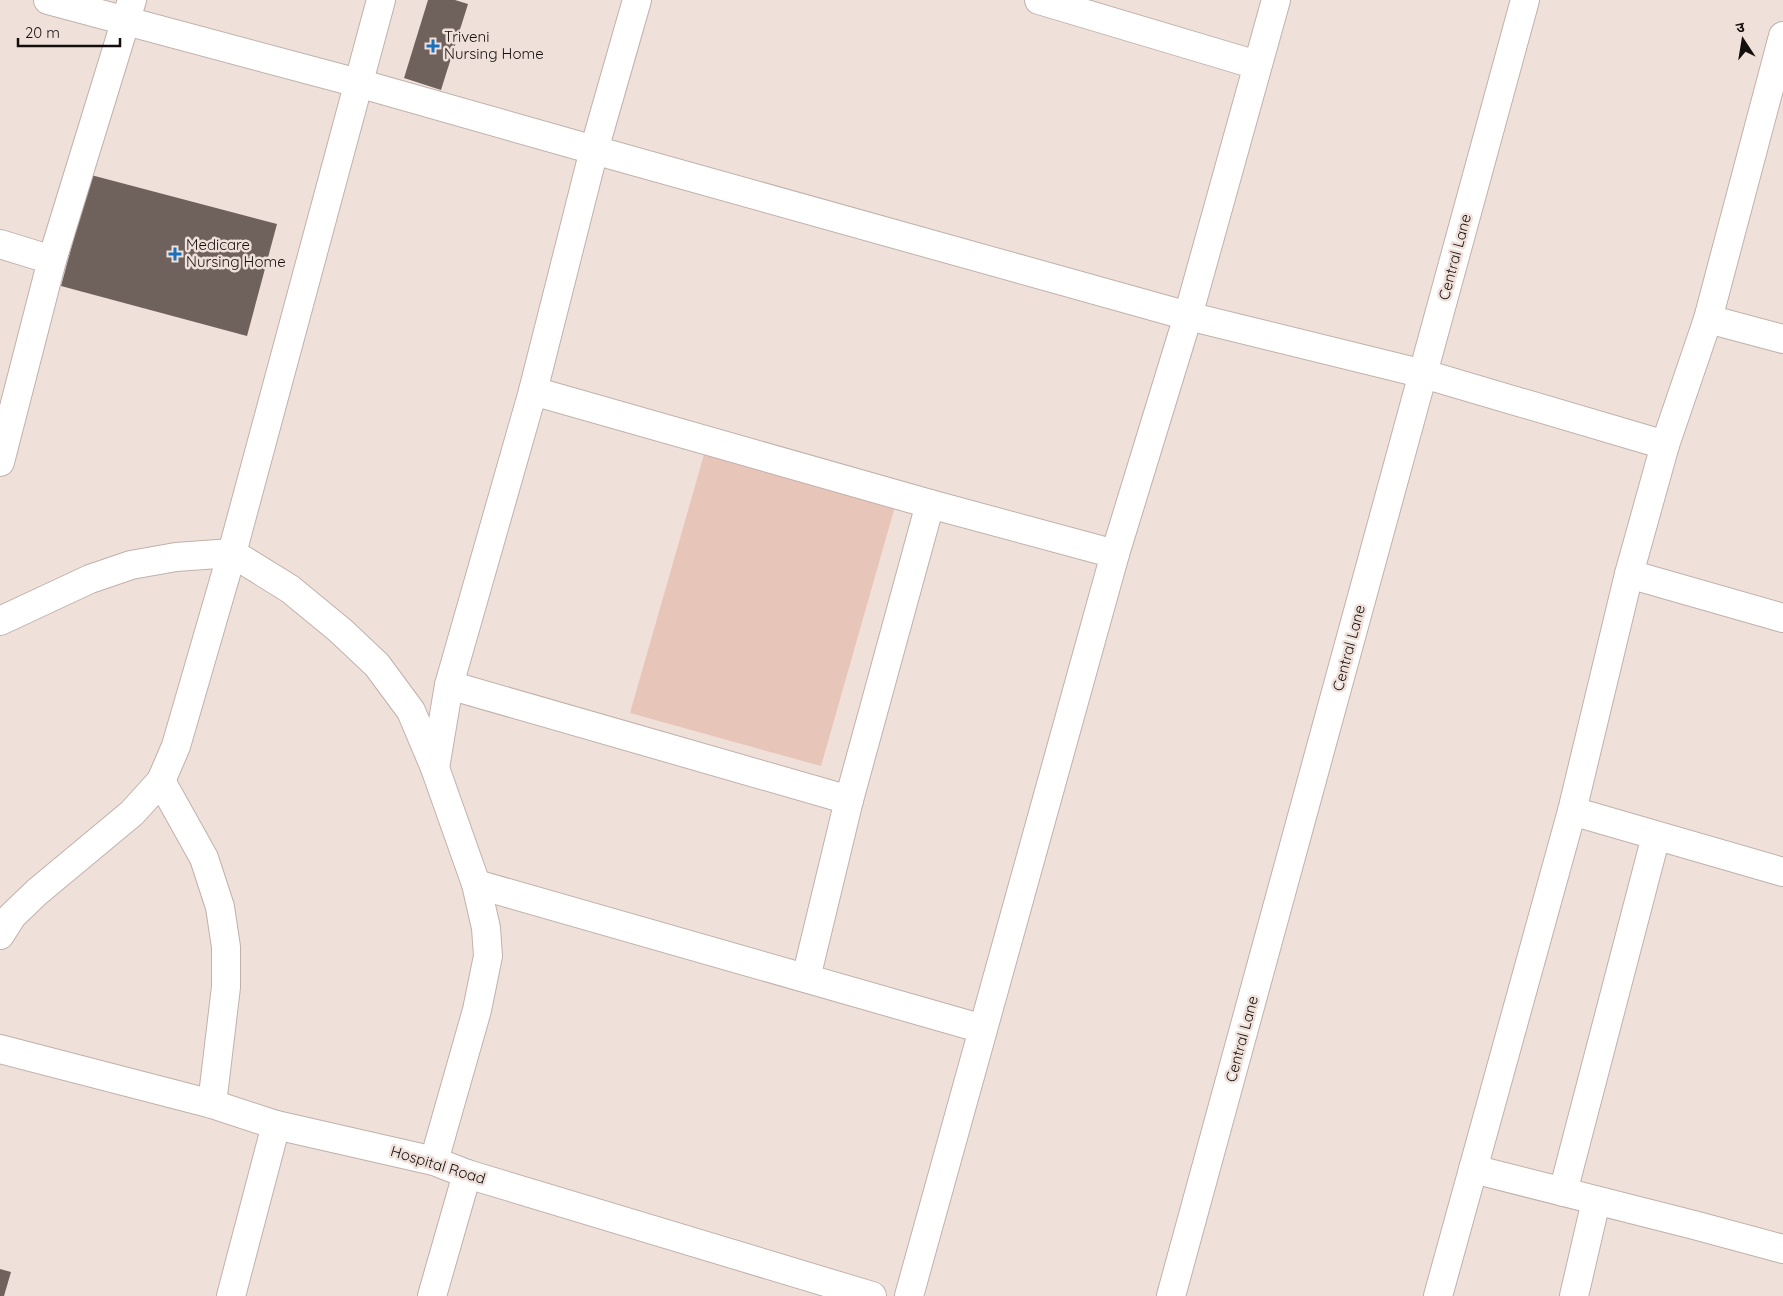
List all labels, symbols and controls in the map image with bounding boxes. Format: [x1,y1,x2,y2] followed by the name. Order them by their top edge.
[18,15,120,47] scale bar
[1718,15,1768,65] north arrow
[1734,17,1747,37] text: उ
[25,23,60,42] text: 20 m
[444,27,544,63] place label: Triveni Nursing Home
[426,39,440,53] marker: Triveni Nursing Home
[1434,212,1475,302] street label: Central Lane
[186,235,286,271] place label: Medicare Nursing Home
[168,247,182,261] marker: Medicare Nursing Home
[1328,603,1369,693] street label: Central Lane
[1221,994,1262,1084] street label: Central Lane
[388,1141,488,1188] street label: Hospital Road

